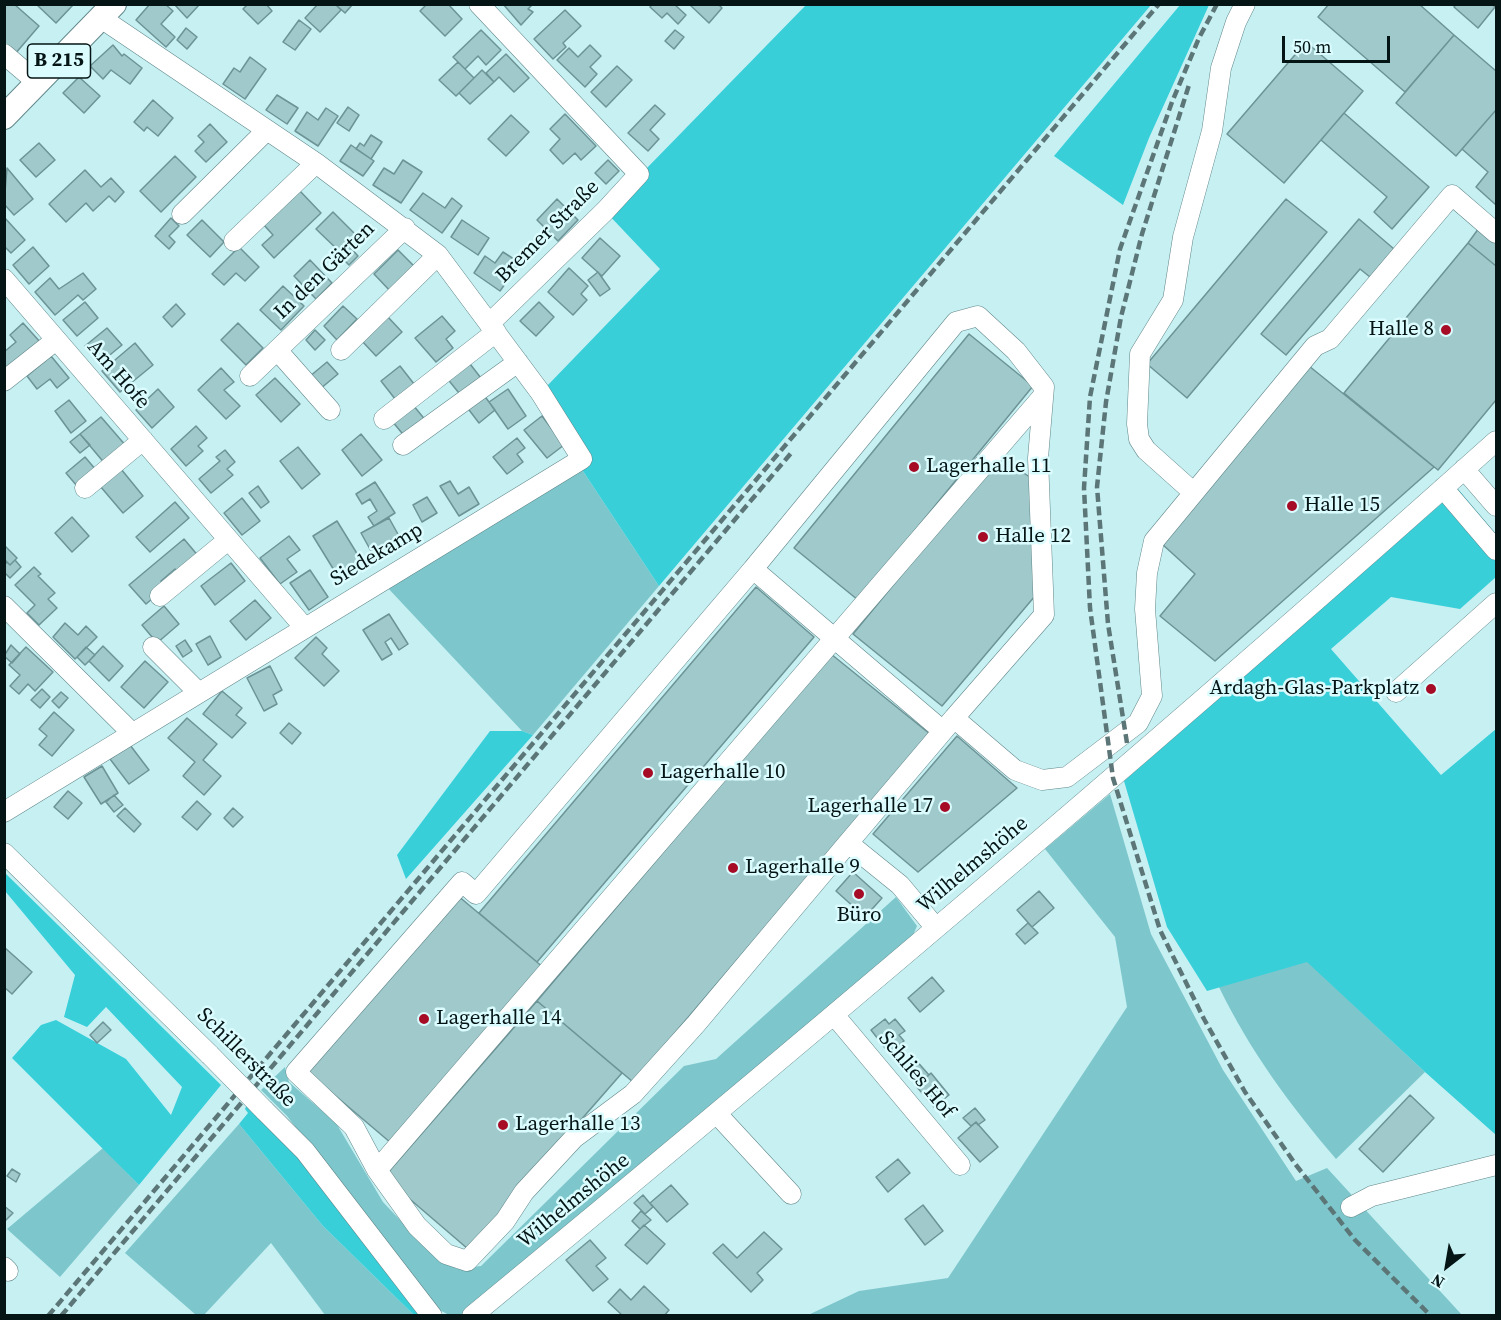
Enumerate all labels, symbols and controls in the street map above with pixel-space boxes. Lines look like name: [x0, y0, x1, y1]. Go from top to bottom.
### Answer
scale bar: [1285, 24, 1393, 62]
text: 50 m: [1293, 34, 1331, 59]
road number: B 215: [28, 44, 90, 78]
street label: Bremer Straße: [491, 175, 605, 289]
street label: In den Gärten: [269, 217, 381, 325]
place label: Halle 8: [1369, 317, 1434, 343]
marker: Halle 8: [1439, 323, 1453, 337]
street label: Am Hofe: [81, 335, 155, 415]
place label: Lagerhalle 11: [926, 454, 1051, 480]
marker: Lagerhalle 11: [907, 460, 921, 474]
place label: Halle 15: [1304, 493, 1380, 519]
marker: Halle 15: [1285, 499, 1299, 513]
street label: Siedekamp: [326, 518, 428, 592]
place label: Halle 12: [995, 524, 1071, 550]
marker: Halle 12: [976, 530, 990, 544]
place label: Ardagh-Glas-Parkplatz: [1209, 676, 1419, 702]
marker: Ardagh-Glas-Parkplatz: [1424, 682, 1438, 696]
place label: Lagerhalle 10: [660, 760, 785, 786]
marker: Lagerhalle 10: [641, 766, 655, 780]
place label: Lagerhalle 17: [808, 794, 933, 820]
marker: Lagerhalle 17: [938, 800, 952, 814]
street label: Wilhelmshöhe: [913, 811, 1033, 919]
place label: Lagerhalle 9: [745, 855, 860, 881]
marker: Lagerhalle 9: [726, 861, 740, 875]
marker: Büro: [852, 887, 866, 901]
place label: Büro: [836, 903, 882, 929]
street label: Schillerstraße: [191, 1003, 301, 1113]
place label: Lagerhalle 14: [436, 1006, 561, 1032]
marker: Lagerhalle 14: [417, 1012, 431, 1026]
street label: Schlies Hof: [872, 1026, 960, 1124]
place label: Lagerhalle 13: [515, 1112, 640, 1138]
marker: Lagerhalle 13: [496, 1118, 510, 1132]
street label: Wilhelmshöhe: [513, 1148, 635, 1254]
north arrow: [1417, 1236, 1477, 1296]
text: N: [1427, 1269, 1448, 1294]

